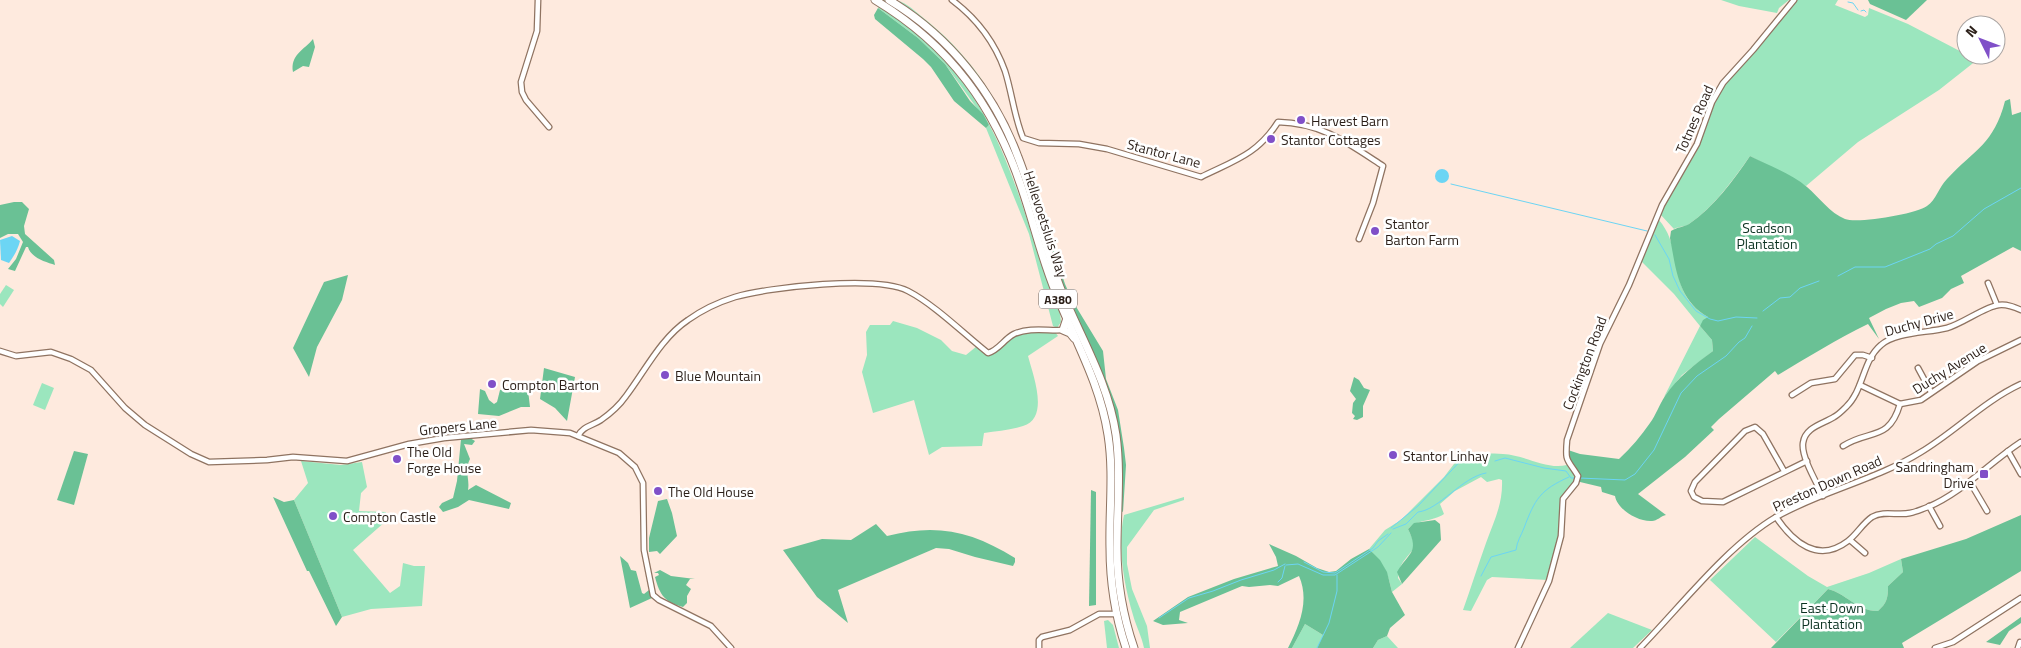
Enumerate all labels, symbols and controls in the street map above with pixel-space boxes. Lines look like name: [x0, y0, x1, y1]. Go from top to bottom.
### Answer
north arrow: [1956, 15, 2006, 65]
text: N: [1960, 20, 1982, 42]
street label: Totnes Road: [1670, 81, 1718, 157]
place label: Harvest Barn: [1311, 110, 1389, 131]
marker: Harvest Barn: [1295, 114, 1307, 126]
place label: Stantor Cottages: [1281, 129, 1381, 150]
street label: Stantor Lane: [1125, 133, 1203, 173]
marker: Stantor Cottages: [1265, 133, 1277, 145]
street label: Hellevoetsluis Way: [1019, 168, 1073, 281]
place label: Stantor Barton Farm: [1385, 213, 1459, 250]
park label: Scadson Plantation: [1737, 217, 1797, 254]
marker: Stantor Barton Farm: [1369, 225, 1381, 237]
road number: A380: [1039, 290, 1077, 308]
street label: Duchy Drive: [1882, 303, 1956, 341]
street label: Cockington Road: [1557, 313, 1611, 413]
street label: Duchy Avenue: [1908, 337, 1990, 399]
place label: Blue Mountain: [675, 365, 761, 386]
marker: Blue Mountain: [659, 369, 671, 381]
place label: Compton Barton: [502, 374, 599, 395]
marker: Compton Barton: [486, 378, 498, 390]
street label: Gropers Lane: [418, 411, 498, 441]
place label: The Old Forge House: [407, 441, 481, 478]
place label: Stantor Linhay: [1403, 445, 1489, 466]
marker: Stantor Linhay: [1387, 449, 1399, 461]
street label: Preston Down Road: [1769, 450, 1885, 516]
marker: The Old Forge House: [391, 453, 403, 465]
place label: Sandringham Drive: [1896, 456, 1974, 493]
marker: Sandringham Drive: [1978, 468, 1990, 480]
place label: The Old House: [668, 481, 754, 502]
marker: The Old House: [652, 485, 664, 497]
place label: Compton Castle: [343, 506, 436, 527]
marker: Compton Castle: [327, 510, 339, 522]
park label: East Down Plantation: [1800, 597, 1864, 634]

